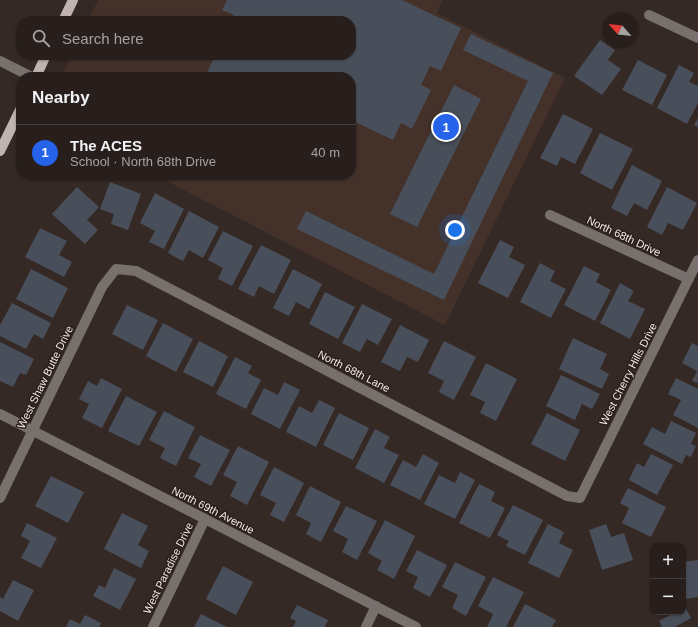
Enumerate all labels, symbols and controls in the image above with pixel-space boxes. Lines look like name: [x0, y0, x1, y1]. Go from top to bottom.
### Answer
north arrow: [602, 12, 638, 48]
search box: [16, 16, 356, 60]
icon: search: [30, 27, 52, 49]
text: Search here: [62, 30, 144, 47]
text: Nearby: [32, 88, 90, 107]
pin: 1: [433, 112, 459, 142]
text: The ACES: [70, 137, 142, 154]
text: 1: [41, 145, 49, 160]
text: 40 m: [311, 145, 340, 160]
text: School · North 68th Drive: [70, 154, 216, 169]
street label: North 68th Drive: [585, 214, 663, 258]
your location: [445, 220, 465, 240]
street label: West Cherry Hills Drive: [597, 321, 659, 427]
street label: West Shaw Butte Drive: [15, 324, 75, 430]
street label: North 68th Lane: [316, 348, 392, 394]
street label: North 69th Avenue: [170, 484, 256, 536]
street label: West Paradise Drive: [141, 520, 195, 616]
map controls: [650, 543, 686, 615]
button: +: [650, 543, 686, 579]
button: −: [650, 579, 686, 615]

